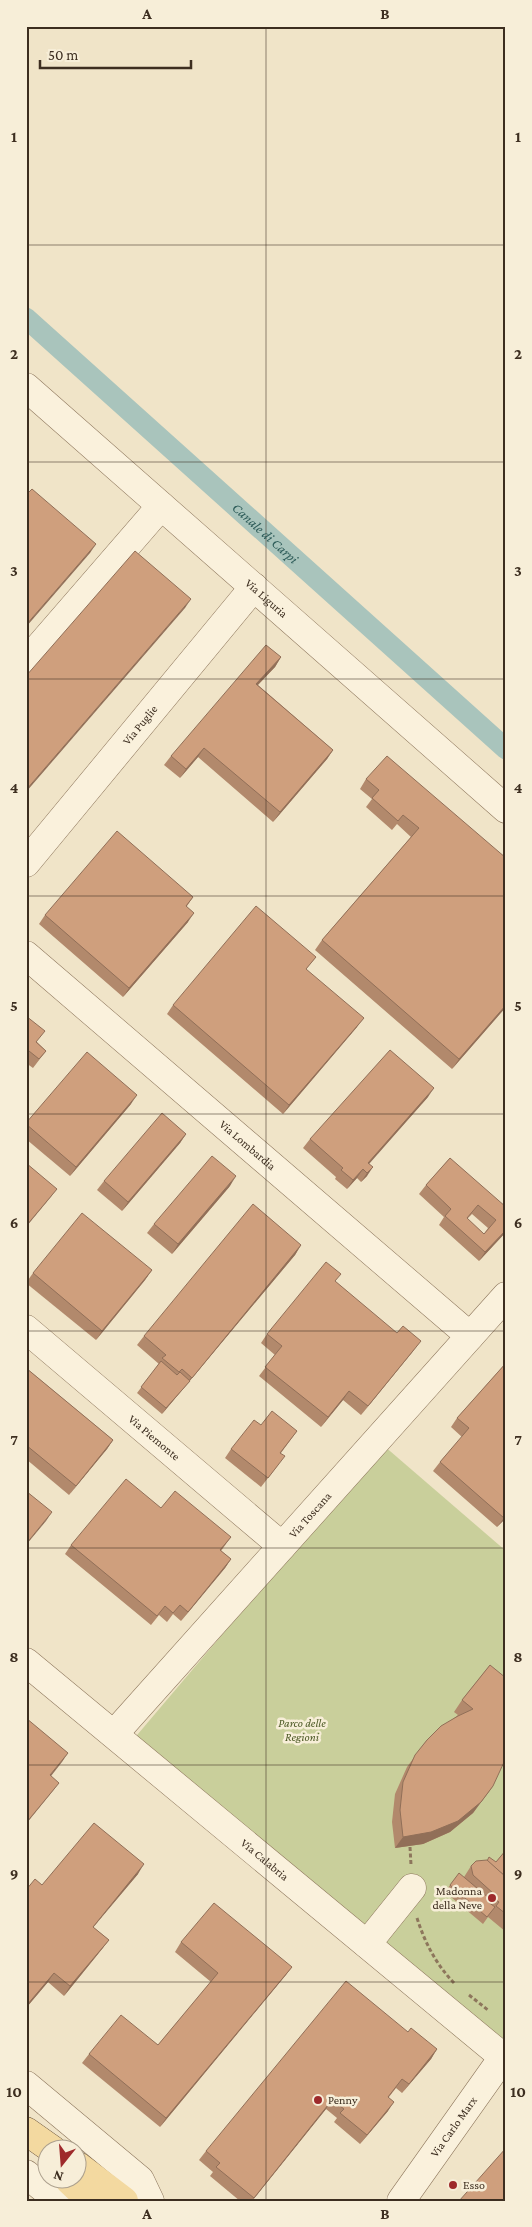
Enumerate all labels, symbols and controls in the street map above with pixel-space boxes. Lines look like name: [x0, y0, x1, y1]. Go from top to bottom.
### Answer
text: A: [141, 5, 152, 22]
text: B: [380, 5, 390, 22]
scale bar: [40, 38, 191, 70]
text: 50 m: [48, 47, 78, 63]
text: 1: [11, 128, 17, 145]
text: 1: [515, 128, 521, 145]
text: 2: [10, 345, 18, 362]
text: 2: [514, 345, 522, 362]
water label: Canale di Carpi: [229, 499, 302, 567]
text: 3: [10, 562, 18, 579]
text: 3: [514, 562, 522, 579]
street label: Via Liguria: [242, 576, 291, 621]
street label: Via Puglie: [120, 702, 160, 748]
text: 4: [10, 779, 19, 796]
text: 4: [514, 779, 523, 796]
text: 5: [10, 997, 18, 1014]
text: 5: [514, 997, 522, 1014]
street label: Via Lombardia: [216, 1117, 279, 1174]
text: 6: [10, 1214, 18, 1231]
text: 6: [514, 1214, 522, 1231]
street label: Via Piemonte: [125, 1412, 183, 1463]
text: 7: [10, 1431, 18, 1448]
text: 7: [514, 1431, 522, 1448]
street label: Via Toscana: [286, 1489, 335, 1541]
text: 8: [9, 1648, 19, 1665]
text: 8: [513, 1648, 523, 1665]
park label: Parco delle Regioni: [278, 1716, 326, 1744]
street label: Via Calabria: [238, 1836, 292, 1884]
text: 9: [10, 1865, 18, 1882]
text: 9: [514, 1865, 522, 1882]
place label: Madonna della Neve: [433, 1884, 482, 1912]
marker: Madonna della Neve: [486, 1892, 498, 1904]
text: 10: [6, 2083, 22, 2100]
text: 10: [510, 2083, 526, 2100]
place label: Penny: [328, 2093, 358, 2107]
street label: Via Carlo Marx: [427, 2093, 480, 2160]
marker: Penny: [312, 2094, 324, 2106]
north arrow: [38, 2140, 88, 2190]
text: N: [51, 2167, 65, 2185]
place label: Esso: [463, 2178, 485, 2192]
marker: Esso: [447, 2179, 459, 2191]
text: A: [141, 2205, 152, 2222]
text: B: [380, 2205, 390, 2222]

